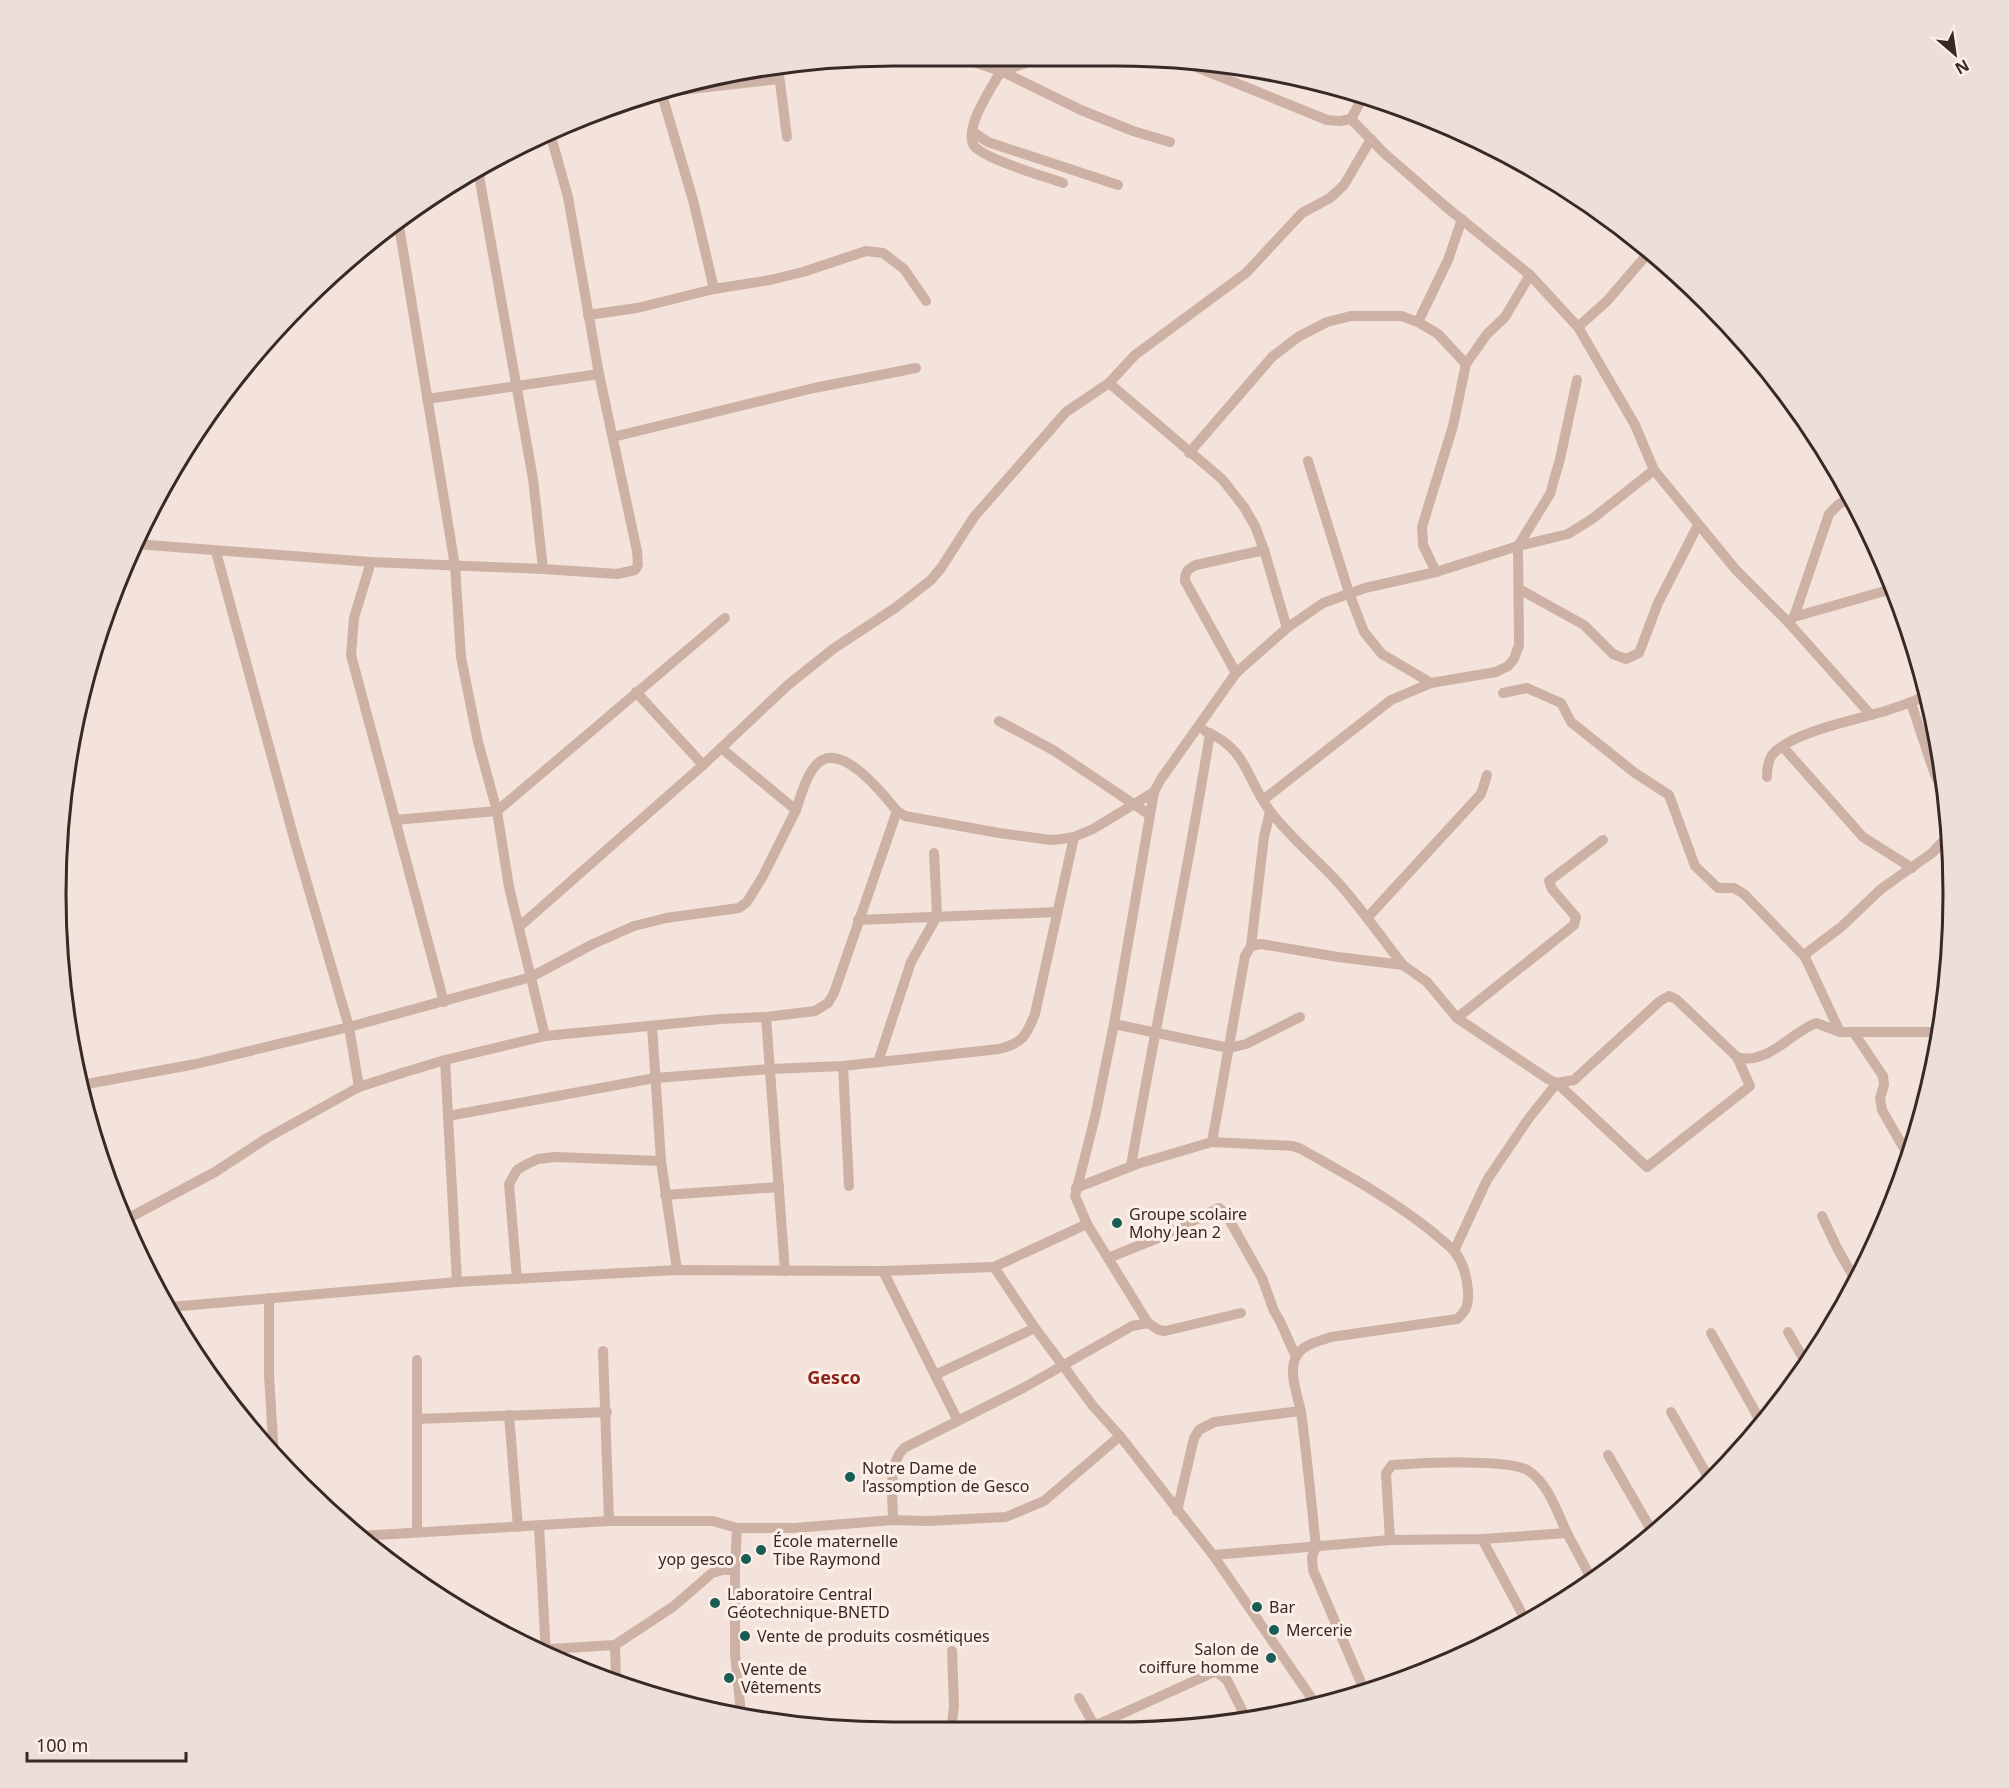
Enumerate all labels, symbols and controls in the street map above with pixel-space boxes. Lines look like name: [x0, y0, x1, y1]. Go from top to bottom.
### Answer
north arrow: [1925, 24, 1985, 84]
text: N: [1951, 54, 1973, 80]
place label: Groupe scolaire Mohy Jean 2: [1129, 1203, 1247, 1243]
marker: Groupe scolaire Mohy Jean 2: [1110, 1216, 1124, 1230]
district label: Gesco: [807, 1365, 861, 1389]
place label: Notre Dame de l’assomption de Gesco: [862, 1457, 1029, 1497]
marker: Notre Dame de l’assomption de Gesco: [843, 1470, 857, 1484]
place label: École maternelle Tibe Raymond: [773, 1530, 898, 1570]
marker: École maternelle Tibe Raymond: [754, 1543, 768, 1557]
place label: yop gesco: [658, 1548, 734, 1570]
marker: yop gesco: [739, 1552, 753, 1566]
place label: Laboratoire Central Géotechnique-BNETD: [727, 1583, 890, 1623]
marker: Laboratoire Central Géotechnique-BNETD: [708, 1596, 722, 1610]
place label: Bar: [1269, 1596, 1295, 1618]
marker: Bar: [1250, 1600, 1264, 1614]
place label: Mercerie: [1286, 1619, 1352, 1641]
marker: Mercerie: [1267, 1623, 1281, 1637]
place label: Vente de produits cosmétiques: [757, 1625, 990, 1647]
marker: Vente de produits cosmétiques: [738, 1629, 752, 1643]
place label: Salon de coiffure homme: [1139, 1638, 1259, 1678]
marker: Salon de coiffure homme: [1264, 1651, 1278, 1665]
place label: Vente de Vêtements: [741, 1658, 821, 1698]
marker: Vente de Vêtements: [722, 1671, 736, 1685]
scale bar: [27, 1725, 186, 1763]
text: 100 m: [36, 1733, 88, 1757]

